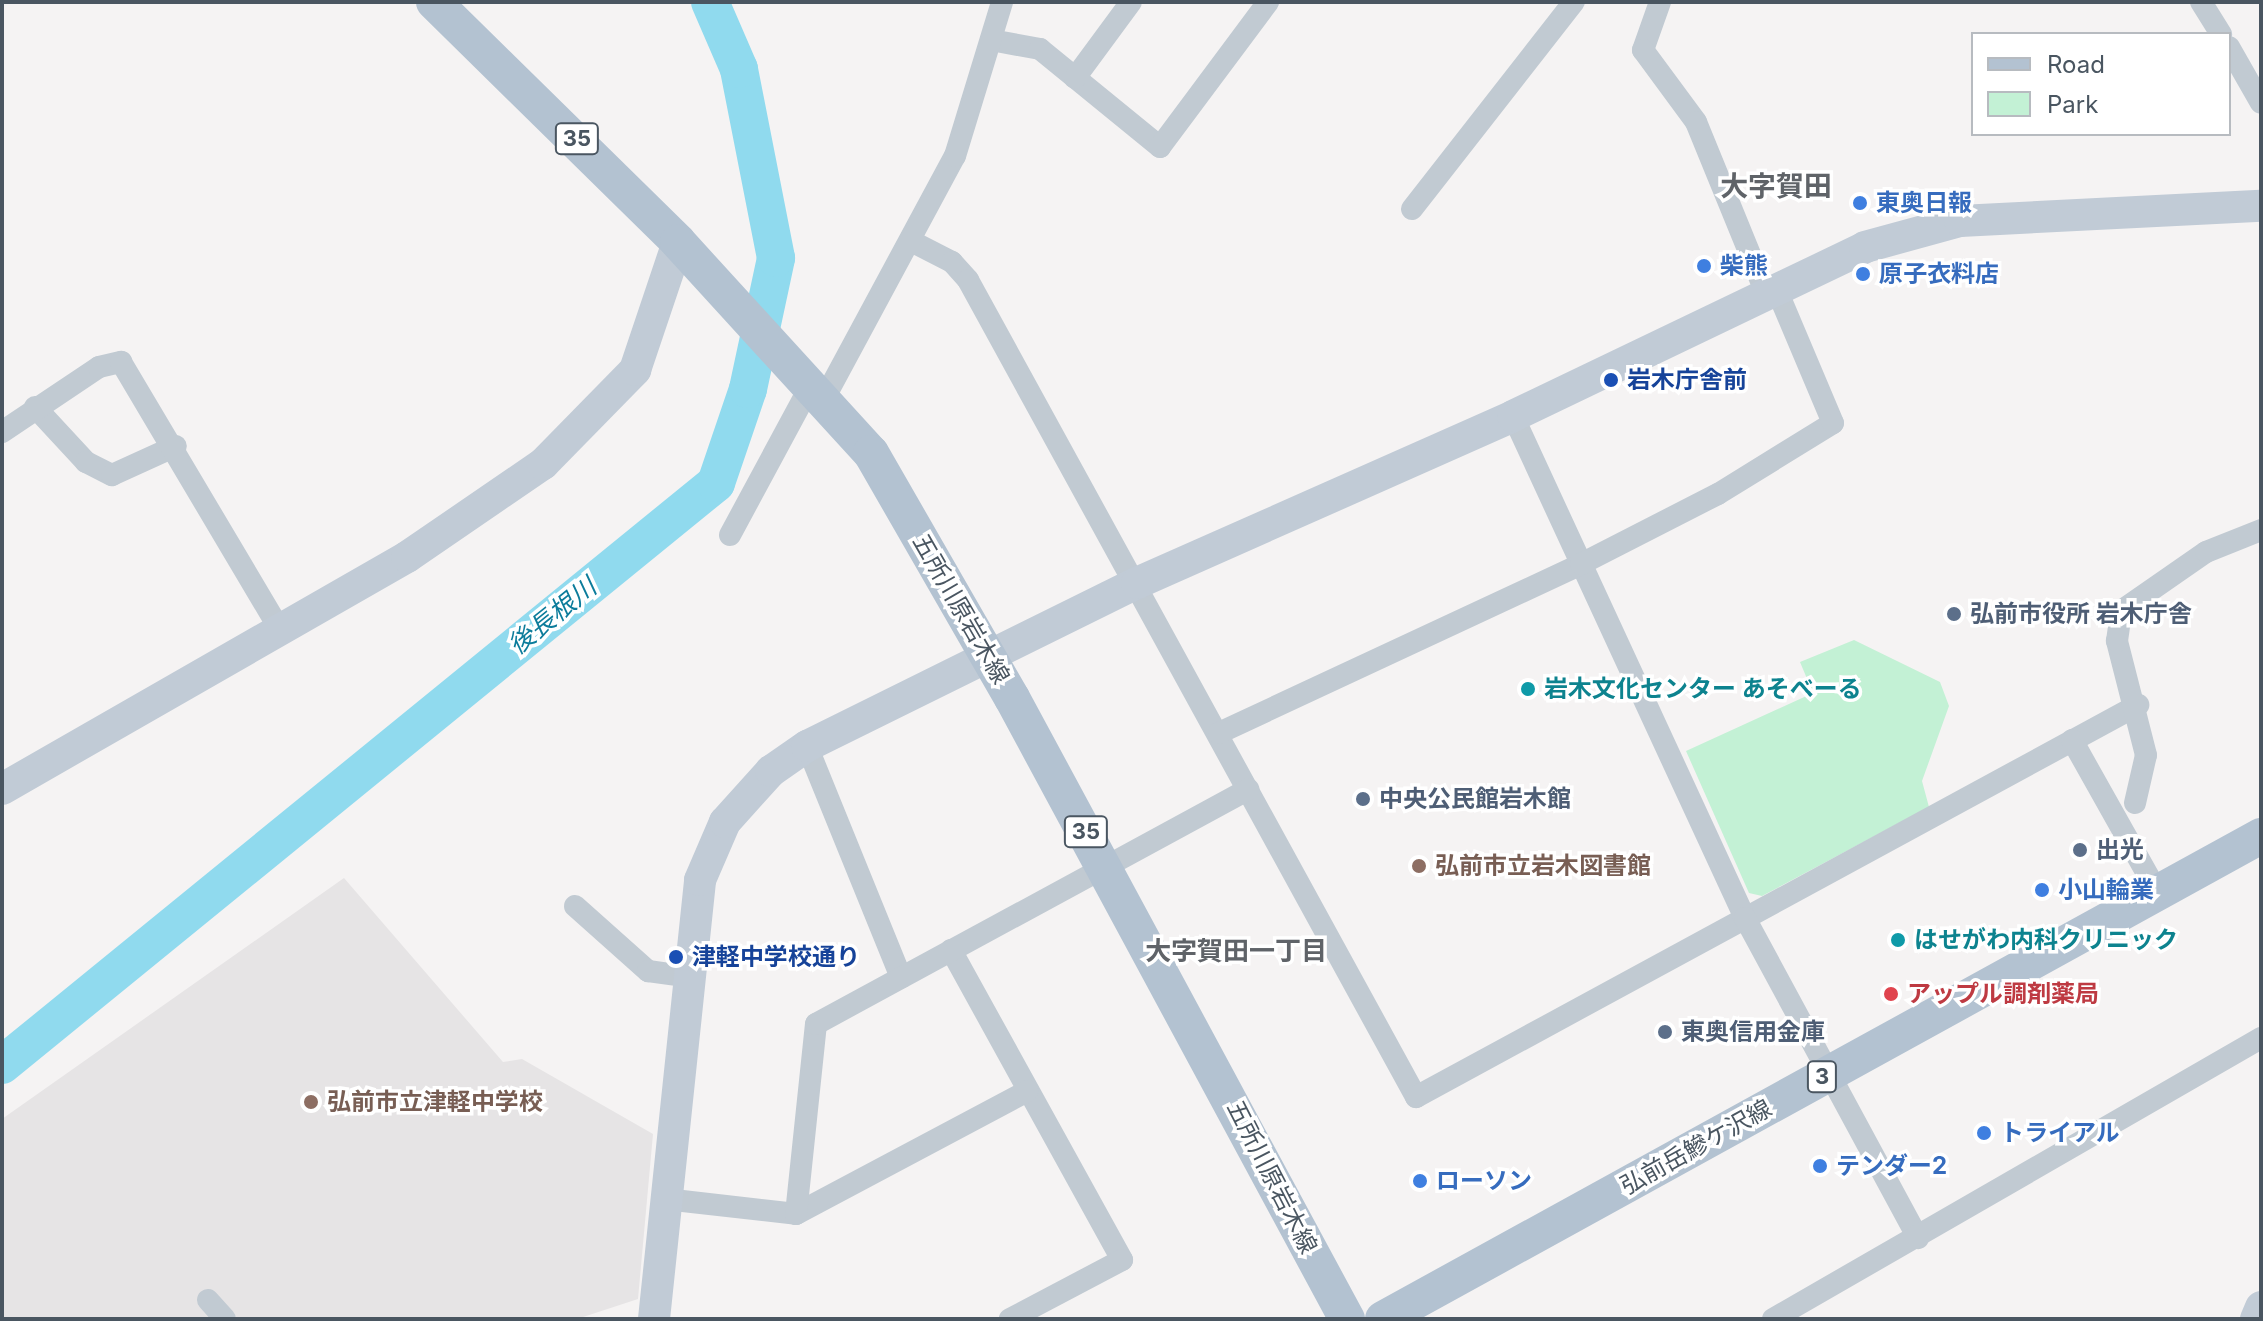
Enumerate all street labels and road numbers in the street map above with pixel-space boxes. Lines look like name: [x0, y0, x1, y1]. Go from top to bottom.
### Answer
road number: 35: [553, 121, 601, 157]
street label: 五所川原岩木線: [907, 529, 1015, 689]
road number: 35: [1062, 814, 1110, 850]
road number: 3: [1806, 1059, 1838, 1095]
street label: 弘前岳鰺ケ沢線: [1616, 1094, 1776, 1200]
street label: 五所川原岩木線: [1221, 1096, 1323, 1258]

